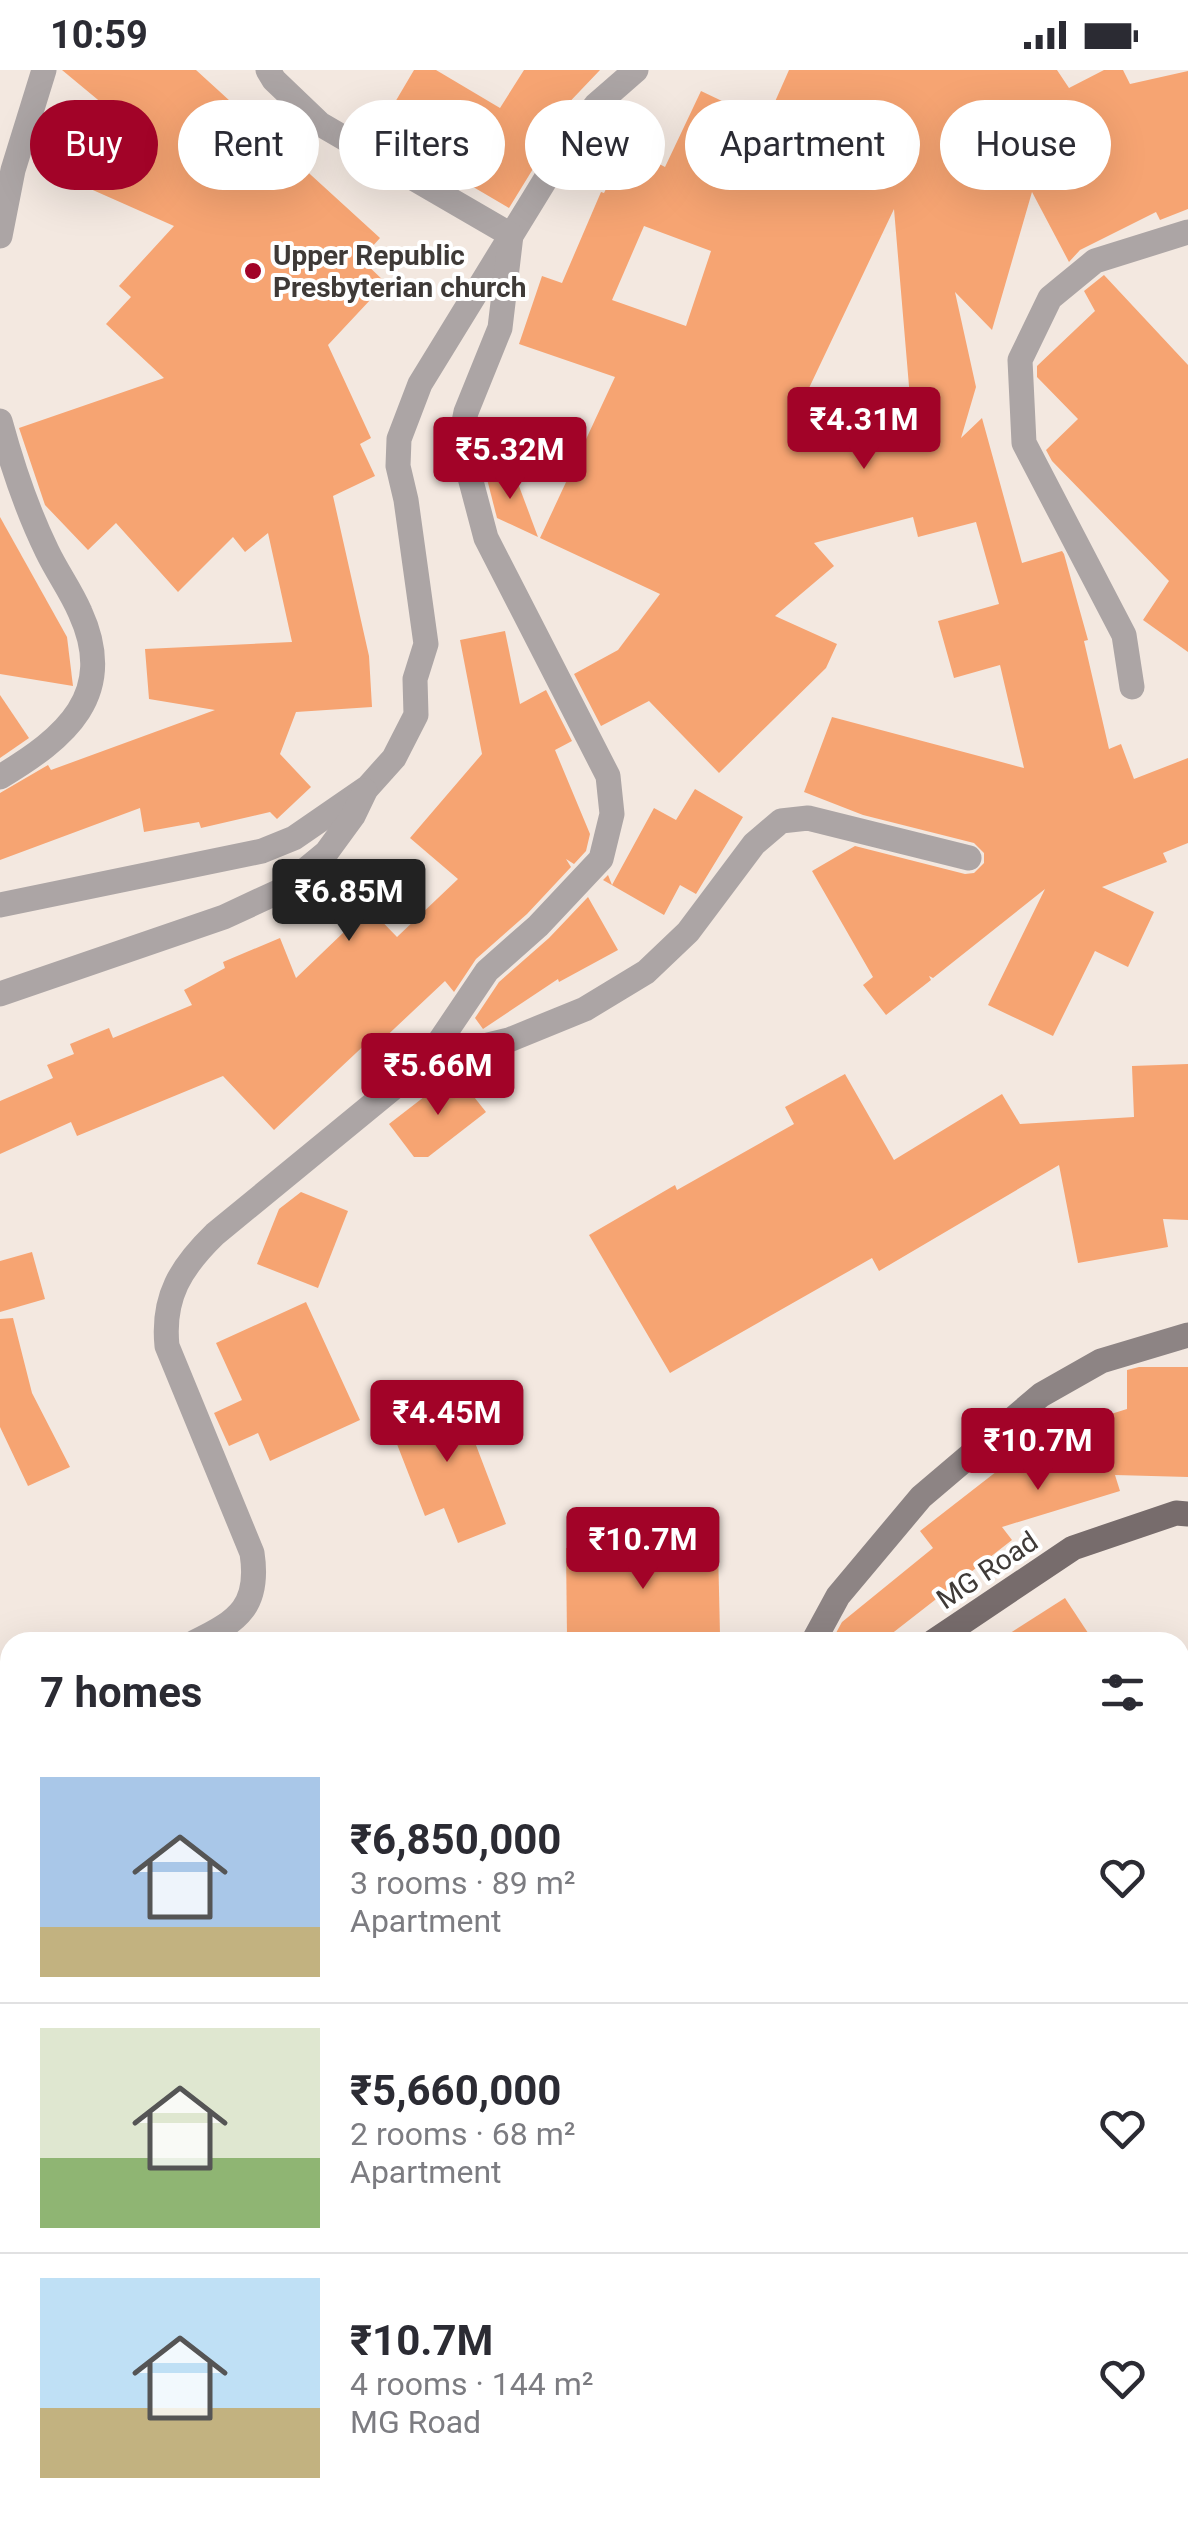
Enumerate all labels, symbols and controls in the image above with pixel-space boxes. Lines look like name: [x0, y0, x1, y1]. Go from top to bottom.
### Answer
text: 10:59: [50, 13, 148, 57]
chip: Buy: [30, 100, 158, 190]
chip: Rent: [178, 100, 319, 190]
chip: Filters: [339, 100, 505, 190]
chip: New: [525, 100, 665, 190]
chip: Apartment: [685, 100, 920, 190]
chip: House: [940, 100, 1111, 190]
place label: Upper Republic Presbyterian church: [273, 239, 526, 304]
marker: Upper Republic Presbyterian church: [242, 260, 264, 282]
pin: ₹4.31M: [783, 387, 945, 472]
text: ₹4.31M: [809, 400, 919, 438]
pin: ₹5.32M: [429, 417, 591, 502]
text: ₹5.32M: [455, 430, 565, 468]
pin: ₹6.85M: [268, 859, 430, 944]
text: ₹6.85M: [294, 872, 404, 910]
pin: ₹5.66M: [357, 1033, 519, 1118]
text: ₹5.66M: [383, 1046, 493, 1084]
pin: ₹4.45M: [366, 1380, 528, 1465]
text: ₹4.45M: [392, 1393, 502, 1431]
pin: ₹10.7M: [957, 1408, 1119, 1493]
text: ₹10.7M: [983, 1421, 1093, 1459]
pin: ₹10.7M: [562, 1507, 724, 1592]
text: ₹10.7M: [588, 1520, 698, 1558]
street label: MG Road: [930, 1525, 1044, 1616]
icon: filters: [1095, 1665, 1150, 1720]
text: 7 homes: [40, 1668, 202, 1717]
text: ₹6,850,000: [350, 1815, 561, 1864]
icon: home: [120, 1817, 240, 1937]
icon: heart: [1095, 1850, 1150, 1905]
text: 3 rooms · 89 m²: [350, 1864, 575, 1902]
text: Apartment: [350, 1902, 502, 1940]
text: ₹5,660,000: [350, 2066, 561, 2115]
icon: home: [120, 2068, 240, 2188]
icon: heart: [1095, 2101, 1150, 2156]
text: 2 rooms · 68 m²: [350, 2115, 575, 2153]
text: Apartment: [350, 2153, 502, 2191]
text: ₹10.7M: [350, 2316, 493, 2365]
icon: home: [120, 2318, 240, 2438]
icon: heart: [1095, 2351, 1150, 2406]
text: 4 rooms · 144 m²: [350, 2365, 593, 2403]
text: MG Road: [350, 2403, 481, 2441]

